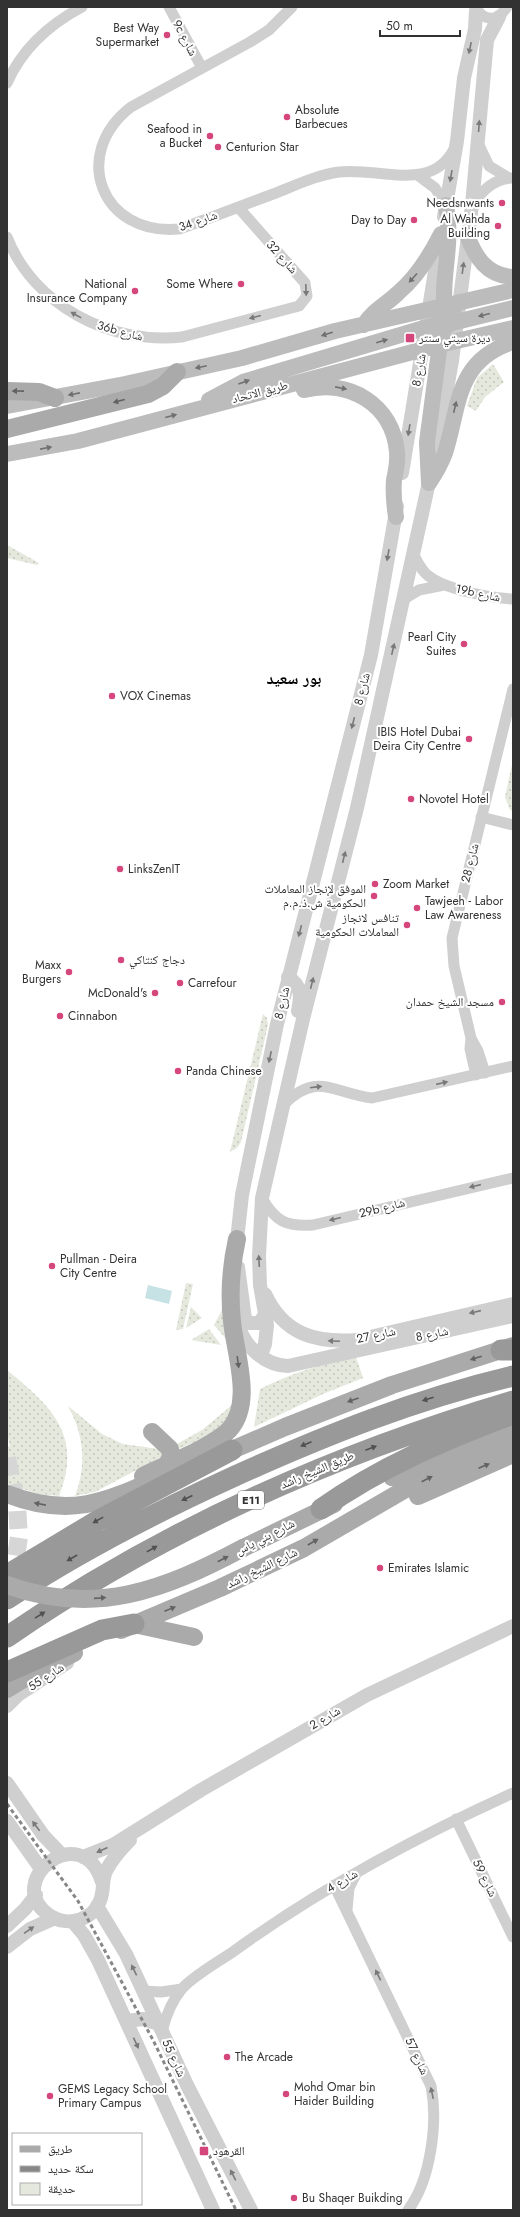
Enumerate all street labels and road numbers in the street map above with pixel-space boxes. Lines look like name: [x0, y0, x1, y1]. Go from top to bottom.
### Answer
street label: 9c شارع: [168, 17, 202, 59]
street label: شارع 34: [176, 206, 220, 236]
street label: شارع 32: [262, 236, 302, 278]
street label: 36b شارع: [95, 316, 145, 346]
street label: شارع 8: [407, 352, 431, 388]
street label: طريق الاتحاد: [230, 376, 290, 408]
street label: 19b شارع: [454, 579, 502, 607]
street label: شارع 8: [349, 671, 375, 707]
street label: شارع 28: [456, 841, 484, 884]
street label: شارع 8: [270, 985, 295, 1021]
street label: 29b شارع: [357, 1194, 407, 1222]
street label: شارع 27: [355, 1322, 397, 1348]
street label: شارع 8: [414, 1322, 450, 1346]
street label: طريق الشيخ راشد: [277, 1446, 357, 1494]
road number: E11: [238, 1491, 264, 1509]
street label: شارع بني ياس: [232, 1514, 298, 1561]
street label: شارع الشيخ راشد: [224, 1543, 301, 1593]
street label: شارع 55: [24, 1659, 68, 1695]
street label: شارع 2: [306, 1702, 344, 1734]
street label: شارع 59: [468, 1856, 502, 1900]
street label: شارع 4: [323, 1865, 361, 1897]
street label: شارع 57: [400, 2034, 434, 2078]
street label: شارع 55: [157, 2036, 191, 2080]

